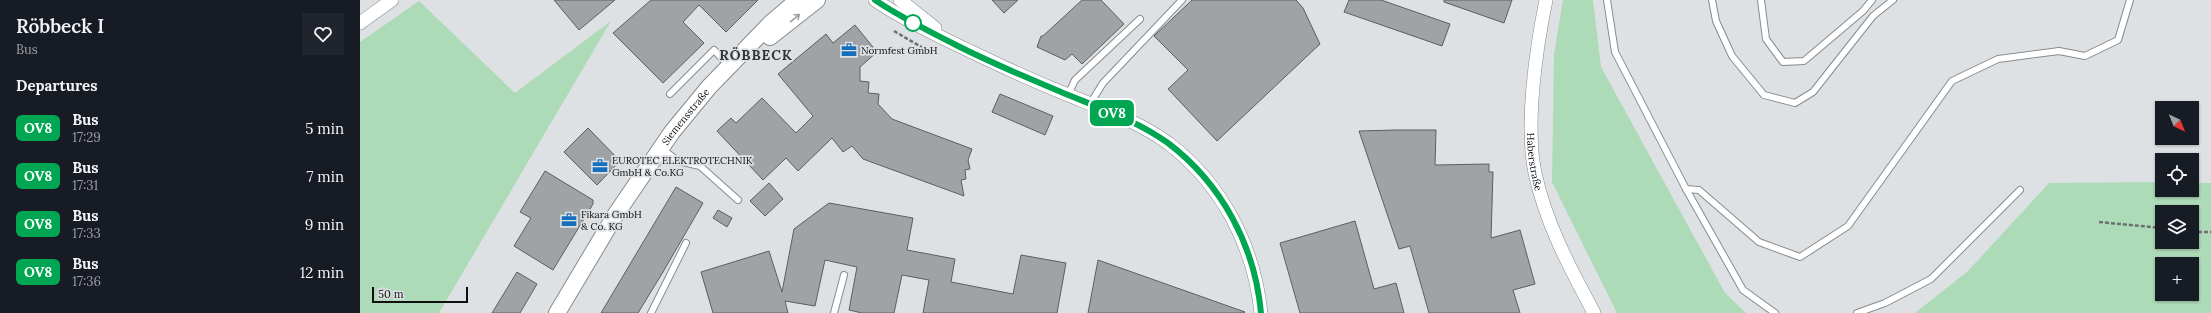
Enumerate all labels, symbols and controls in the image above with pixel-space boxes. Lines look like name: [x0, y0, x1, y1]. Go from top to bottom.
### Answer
button: heart: [302, 13, 344, 55]
one-way arrow: [789, 13, 800, 22]
text: Röbbeck I: [16, 14, 104, 38]
unlabelled marker: [904, 14, 922, 32]
text: Bus: [16, 41, 38, 58]
office icon: Normfest GmbH: [840, 41, 858, 59]
place label: Normfest GmbH: [861, 44, 938, 57]
district label: RÖBBECK: [719, 46, 793, 64]
text: Departures: [16, 76, 97, 95]
street label: Siemensstraße: [659, 85, 712, 147]
line badge: OV8: [1089, 100, 1135, 126]
north arrow: [2155, 101, 2199, 145]
map controls: [2155, 101, 2199, 301]
text: OV8: [1098, 104, 1126, 122]
text: Bus: [72, 110, 99, 129]
text: OV8: [24, 119, 52, 137]
text: 5 min: [305, 119, 344, 138]
text: 17:29: [72, 129, 101, 146]
street label: Haberstraße: [1525, 133, 1546, 193]
button: locate: [2155, 153, 2199, 197]
place label: EUROTEC ELEKTROTECHNIK GmbH & Co.KG: [612, 154, 753, 179]
office icon: EUROTEC ELEKTROTECHNIK GmbH & Co.KG: [591, 157, 609, 175]
text: Bus: [72, 158, 99, 177]
text: OV8: [24, 167, 52, 185]
text: 7 min: [306, 167, 344, 186]
text: 17:31: [72, 177, 98, 194]
button: layers: [2155, 205, 2199, 249]
text: Bus: [72, 206, 99, 225]
place label: Fikara GmbH & Co. KG: [581, 208, 642, 233]
office icon: Fikara GmbH & Co. KG: [560, 211, 578, 229]
text: OV8: [24, 215, 52, 233]
text: 9 min: [305, 215, 344, 234]
text: 17:33: [72, 225, 101, 242]
text: Bus: [72, 254, 99, 273]
button: +: [2155, 257, 2199, 301]
text: OV8: [24, 263, 52, 281]
text: 12 min: [300, 263, 344, 282]
text: 17:36: [72, 273, 101, 290]
scale bar: [372, 285, 468, 304]
text: 50 m: [378, 287, 404, 301]

